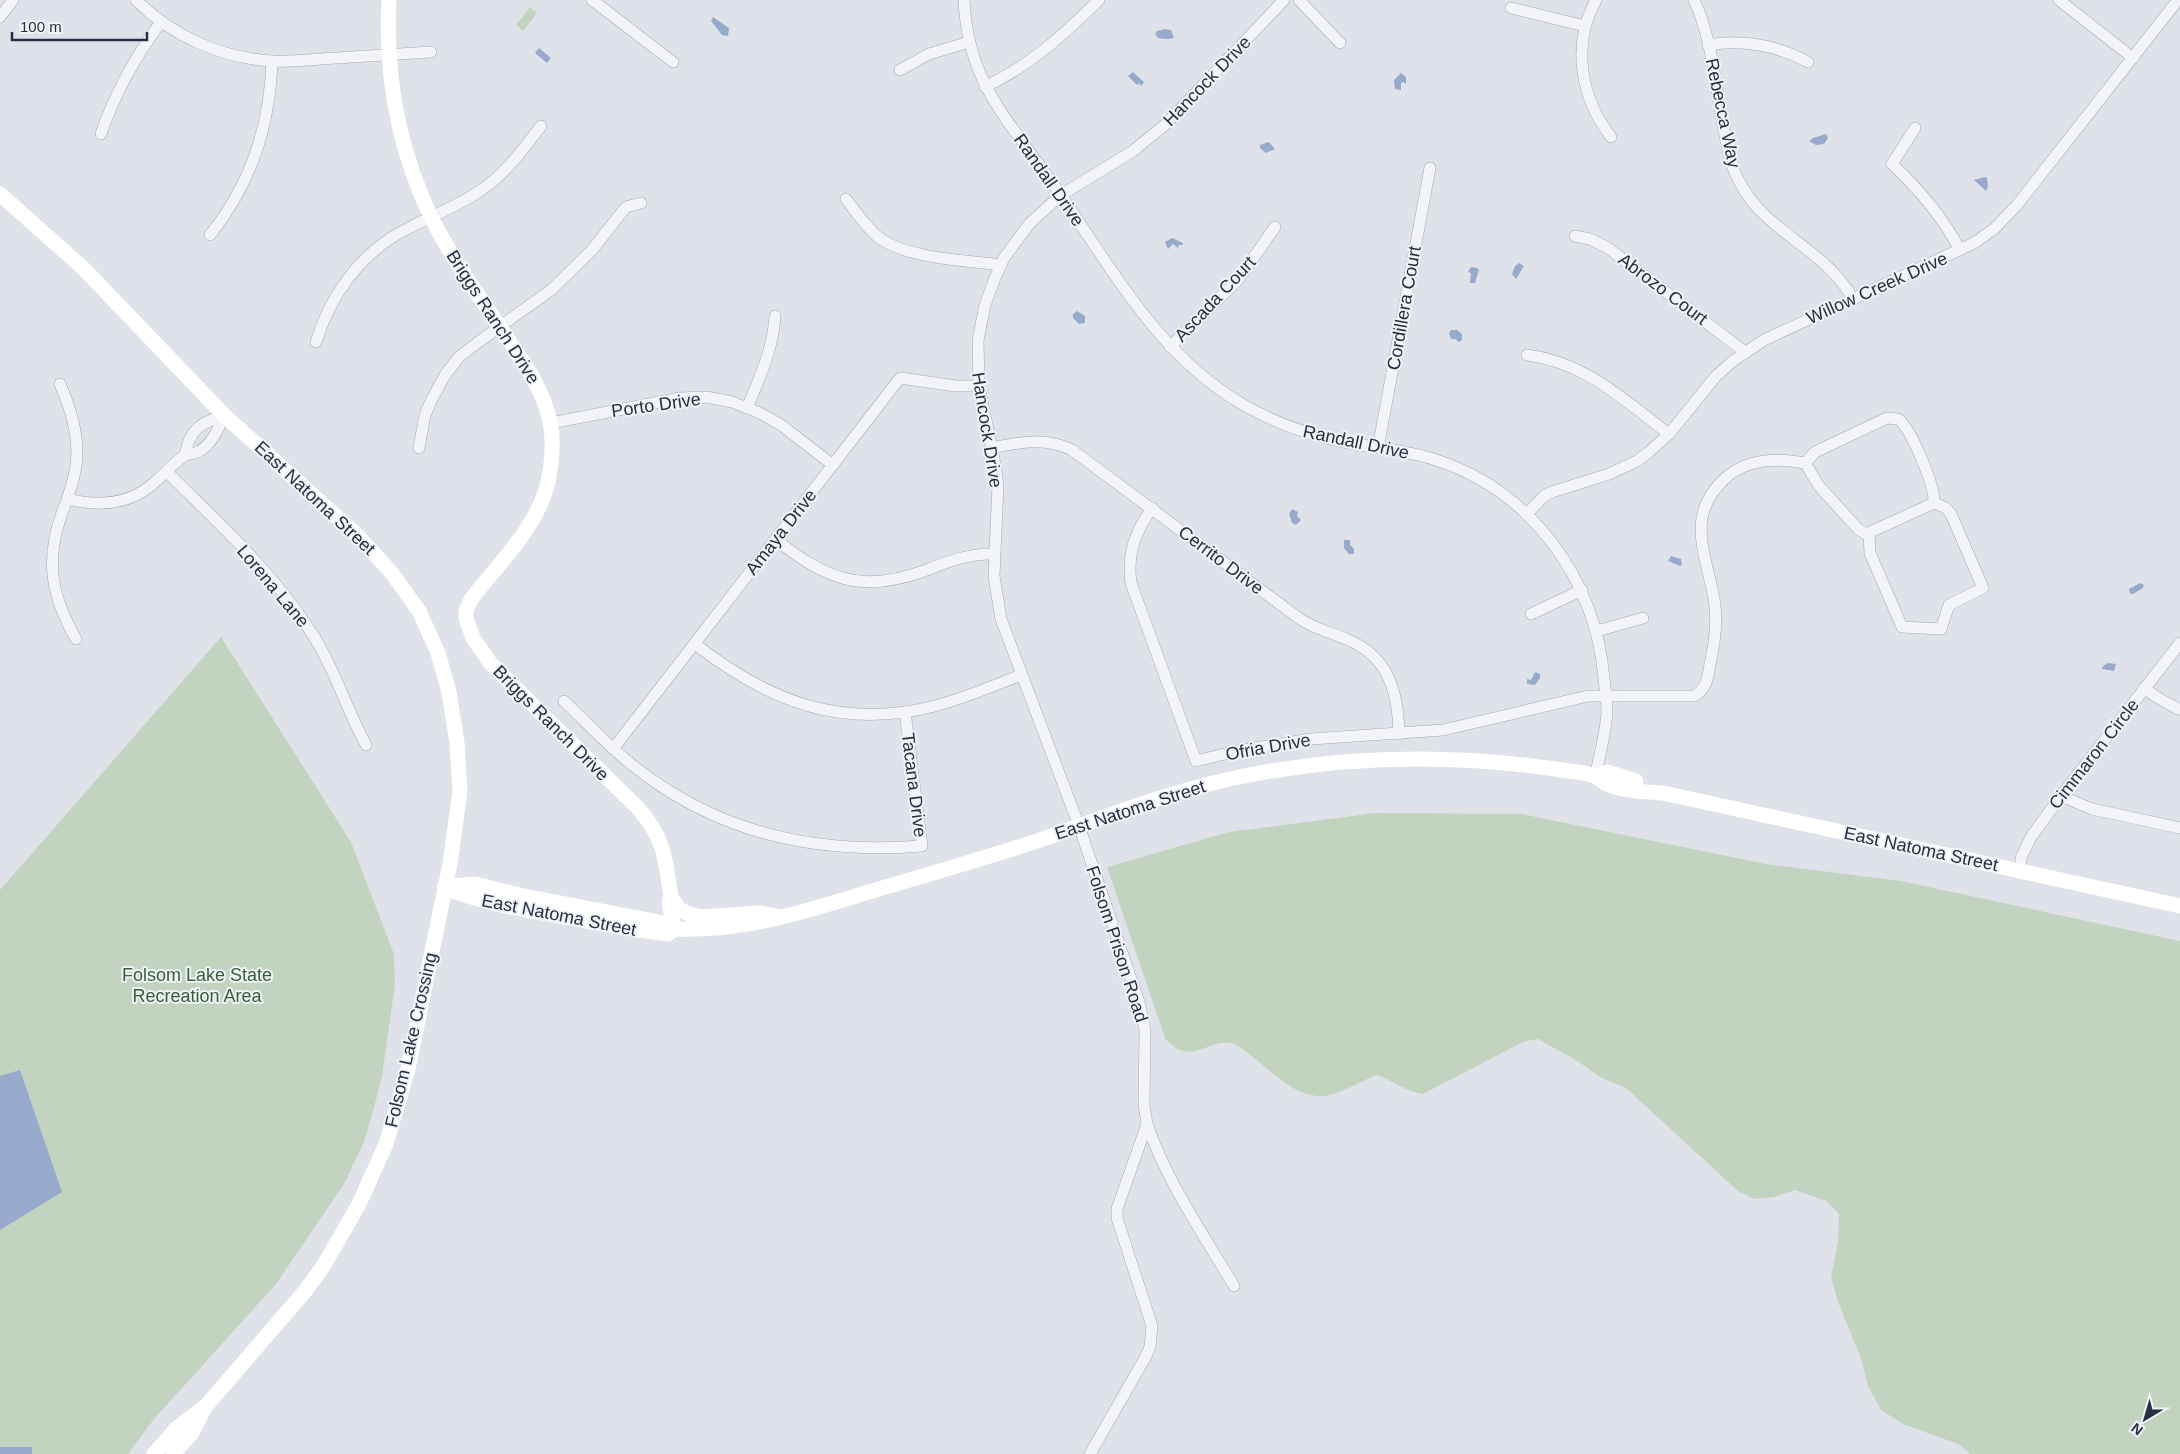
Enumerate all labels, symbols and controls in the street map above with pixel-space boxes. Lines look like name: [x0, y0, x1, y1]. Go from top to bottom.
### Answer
scale bar: [12, 10, 148, 42]
text: 100 m: [20, 18, 62, 35]
street label: Hancock Drive: [1159, 32, 1255, 130]
street label: Rebecca Way: [1702, 56, 1744, 170]
street label: Randall Drive: [1010, 130, 1088, 230]
street label: Cordillera Court: [1383, 244, 1425, 372]
street label: Briggs Ranch Drive: [442, 247, 544, 387]
street label: Willow Creek Drive: [1803, 248, 1951, 328]
street label: Abrozo Court: [1615, 249, 1711, 329]
street label: Ascada Court: [1170, 252, 1260, 346]
street label: Hancock Drive: [968, 371, 1006, 489]
street label: Porto Drive: [610, 389, 702, 421]
street label: Randall Drive: [1301, 421, 1411, 463]
street label: East Natoma Street: [251, 437, 379, 559]
street label: Amaya Drive: [741, 485, 821, 579]
street label: Cerrito Drive: [1175, 522, 1267, 598]
street label: Lorena Lane: [233, 541, 313, 631]
street label: Briggs Ranch Drive: [489, 661, 613, 785]
street label: Cimmaron Circle: [2045, 695, 2143, 813]
street label: Ofria Drive: [1224, 730, 1312, 764]
street label: Tacana Drive: [898, 732, 930, 838]
street label: East Natoma Street: [1052, 776, 1208, 844]
street label: East Natoma Street: [1842, 823, 2000, 875]
street label: Folsom Prison Road: [1082, 863, 1152, 1025]
street label: East Natoma Street: [480, 890, 638, 940]
street label: Folsom Lake Crossing: [381, 951, 441, 1129]
park label: Folsom Lake State Recreation Area: [122, 965, 272, 1006]
north arrow: [2120, 1394, 2170, 1444]
text: N: [2128, 1420, 2146, 1439]

